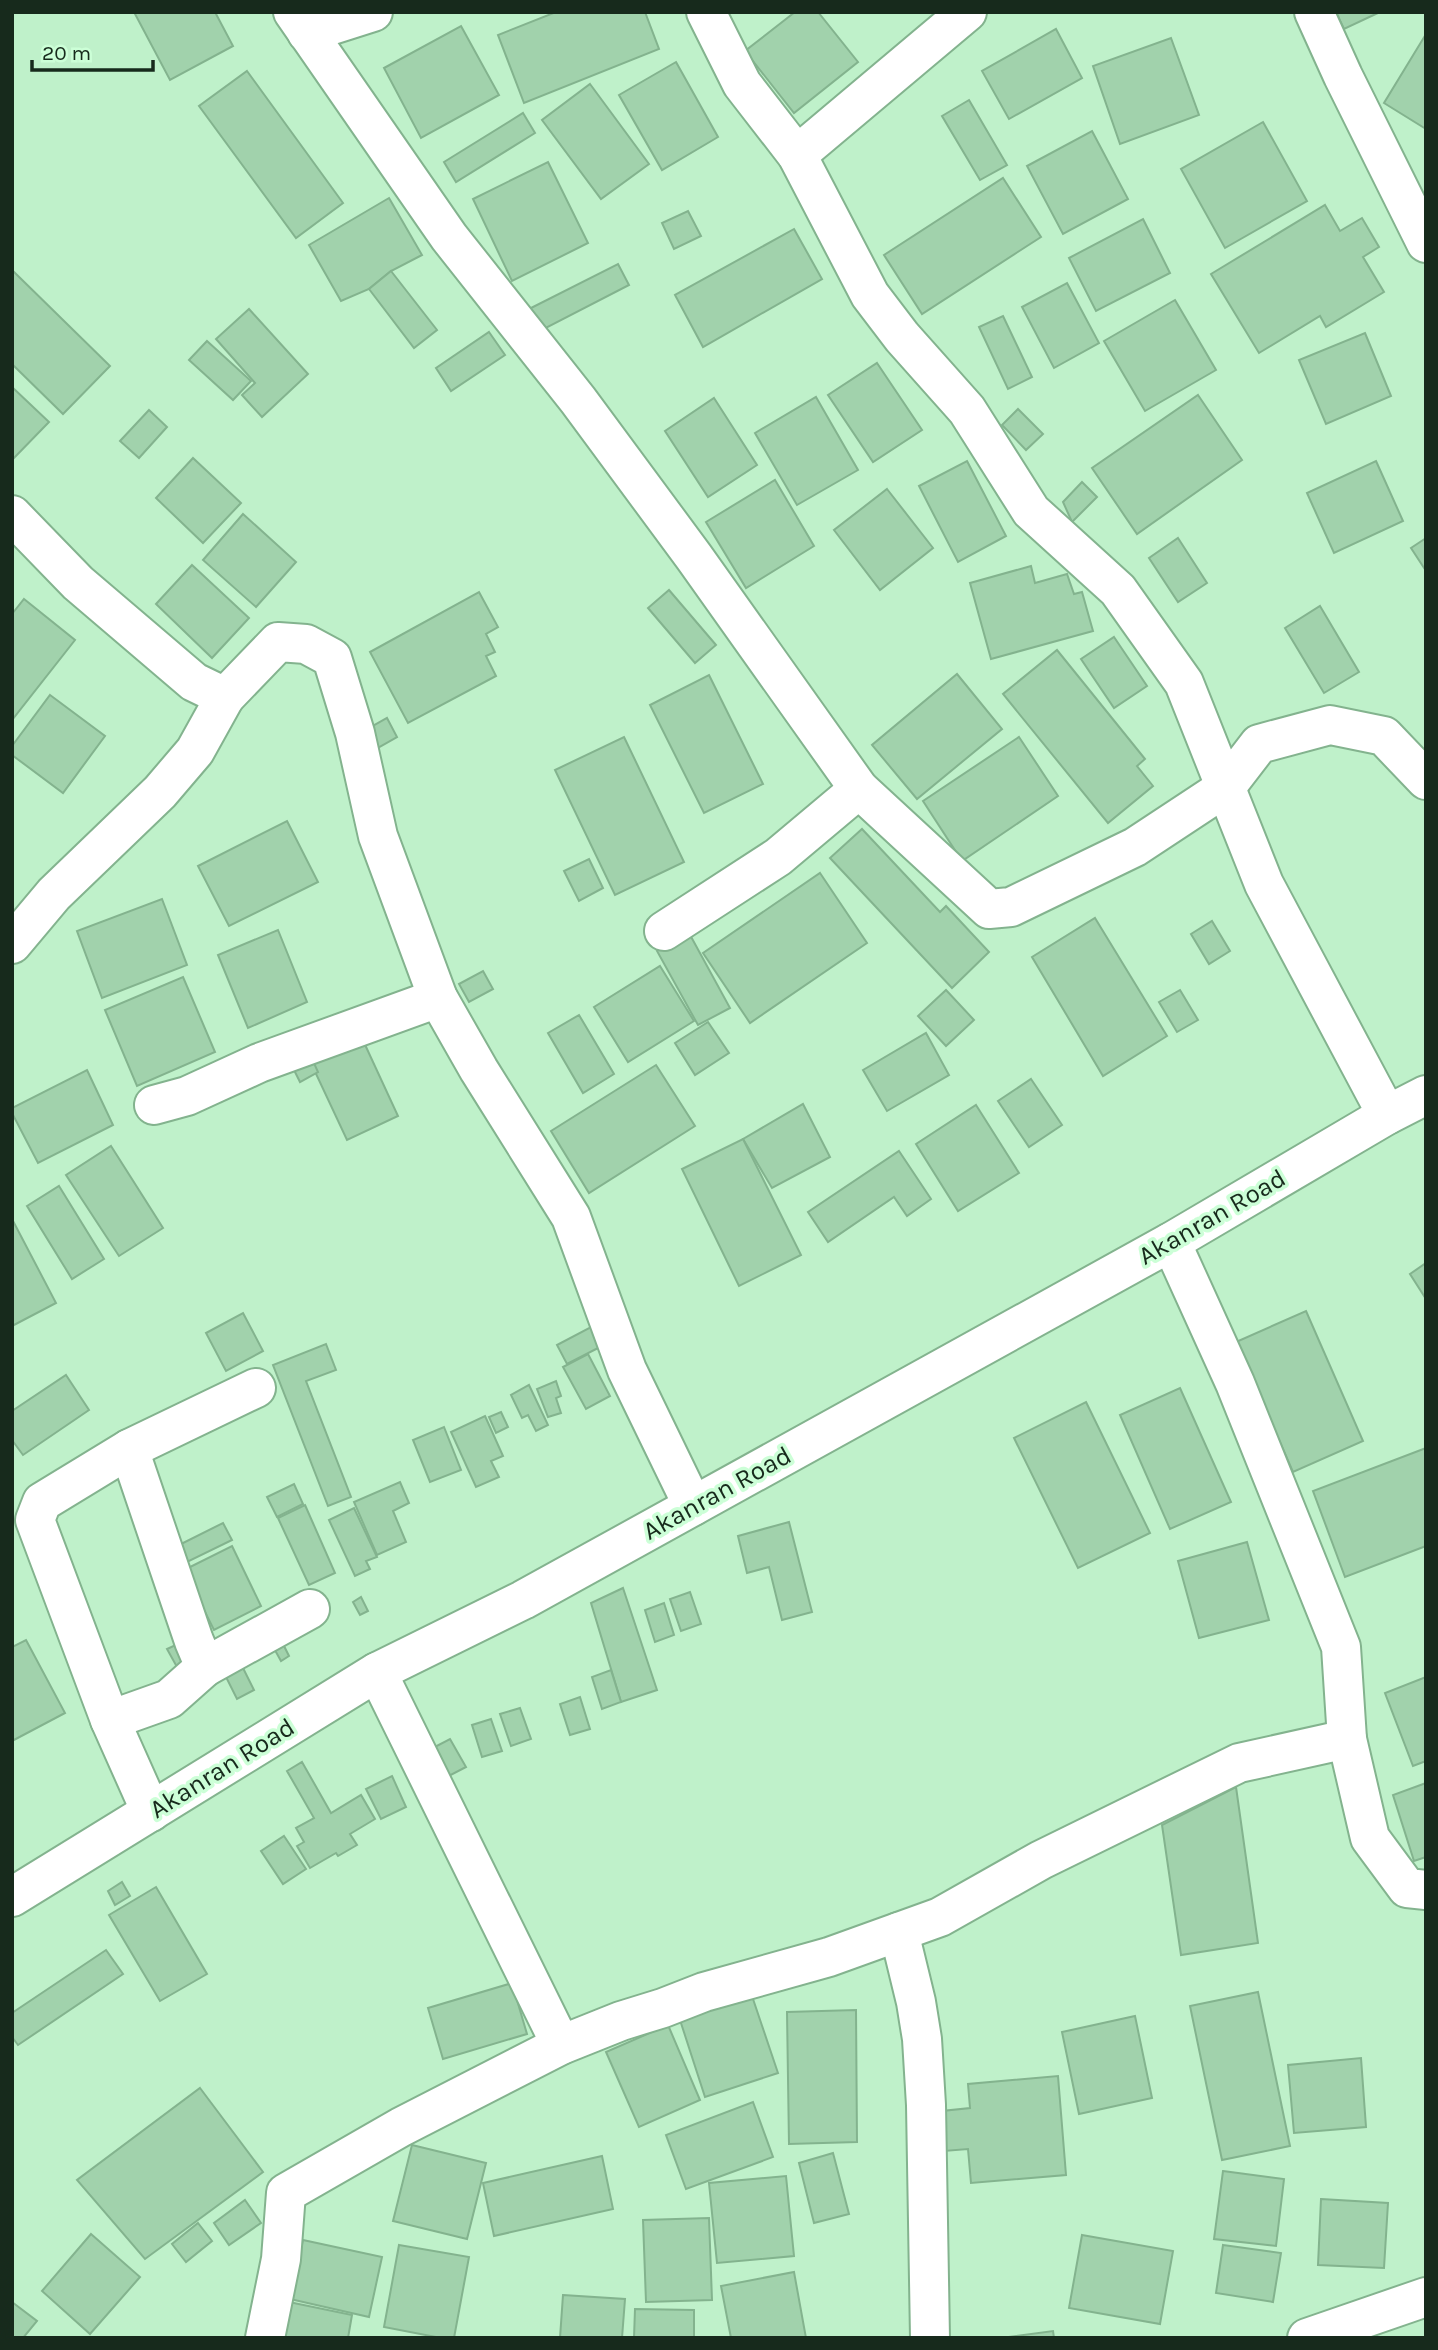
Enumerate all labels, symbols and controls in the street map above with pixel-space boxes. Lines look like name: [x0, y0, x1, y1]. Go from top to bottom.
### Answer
scale bar: [32, 28, 152, 72]
text: 20 m: [42, 41, 91, 65]
street label: Akanran Road: [1133, 1162, 1291, 1272]
street label: Akanran Road: [637, 1439, 797, 1547]
street label: Akanran Road: [144, 1711, 300, 1825]

